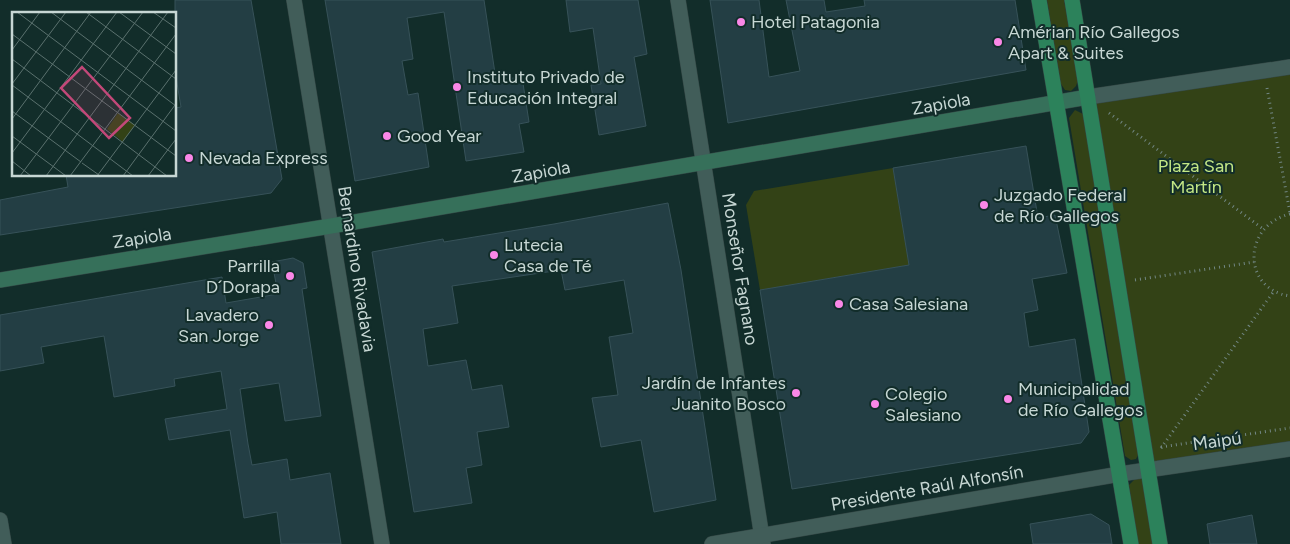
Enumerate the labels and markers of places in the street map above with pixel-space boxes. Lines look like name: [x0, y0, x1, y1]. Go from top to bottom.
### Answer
place label: Hotel Patagonia: [751, 11, 880, 33]
marker: Hotel Patagonia: [735, 16, 747, 28]
place label: Amérian Río Gallegos Apart & Suites: [1008, 21, 1180, 64]
marker: Amérian Río Gallegos Apart & Suites: [992, 36, 1004, 48]
place label: Instituto Privado de Educación Integral: [467, 66, 625, 109]
marker: Instituto Privado de Educación Integral: [451, 81, 463, 93]
place label: Good Year: [397, 125, 481, 147]
marker: Good Year: [381, 130, 393, 142]
place label: Nevada Express: [199, 147, 328, 169]
marker: Nevada Express: [183, 152, 195, 164]
place label: Juzgado Federal de Río Gallegos: [994, 184, 1126, 227]
marker: Juzgado Federal de Río Gallegos: [978, 199, 990, 211]
place label: Lutecia Casa de Té: [504, 234, 592, 277]
marker: Lutecia Casa de Té: [488, 249, 500, 261]
place label: Parrilla D´Dorapa: [206, 255, 280, 298]
marker: Parrilla D´Dorapa: [284, 270, 296, 282]
place label: Casa Salesiana: [849, 293, 968, 315]
marker: Casa Salesiana: [833, 298, 845, 310]
place label: Lavadero San Jorge: [178, 304, 259, 347]
marker: Lavadero San Jorge: [263, 319, 275, 331]
place label: Jardín de Infantes Juanito Bosco: [642, 372, 786, 415]
place label: Municipalidad de Río Gallegos: [1018, 378, 1143, 421]
place label: Colegio Salesiano: [885, 383, 961, 426]
marker: Jardín de Infantes Juanito Bosco: [790, 387, 802, 399]
marker: Municipalidad de Río Gallegos: [1002, 393, 1014, 405]
marker: Colegio Salesiano: [869, 398, 881, 410]

